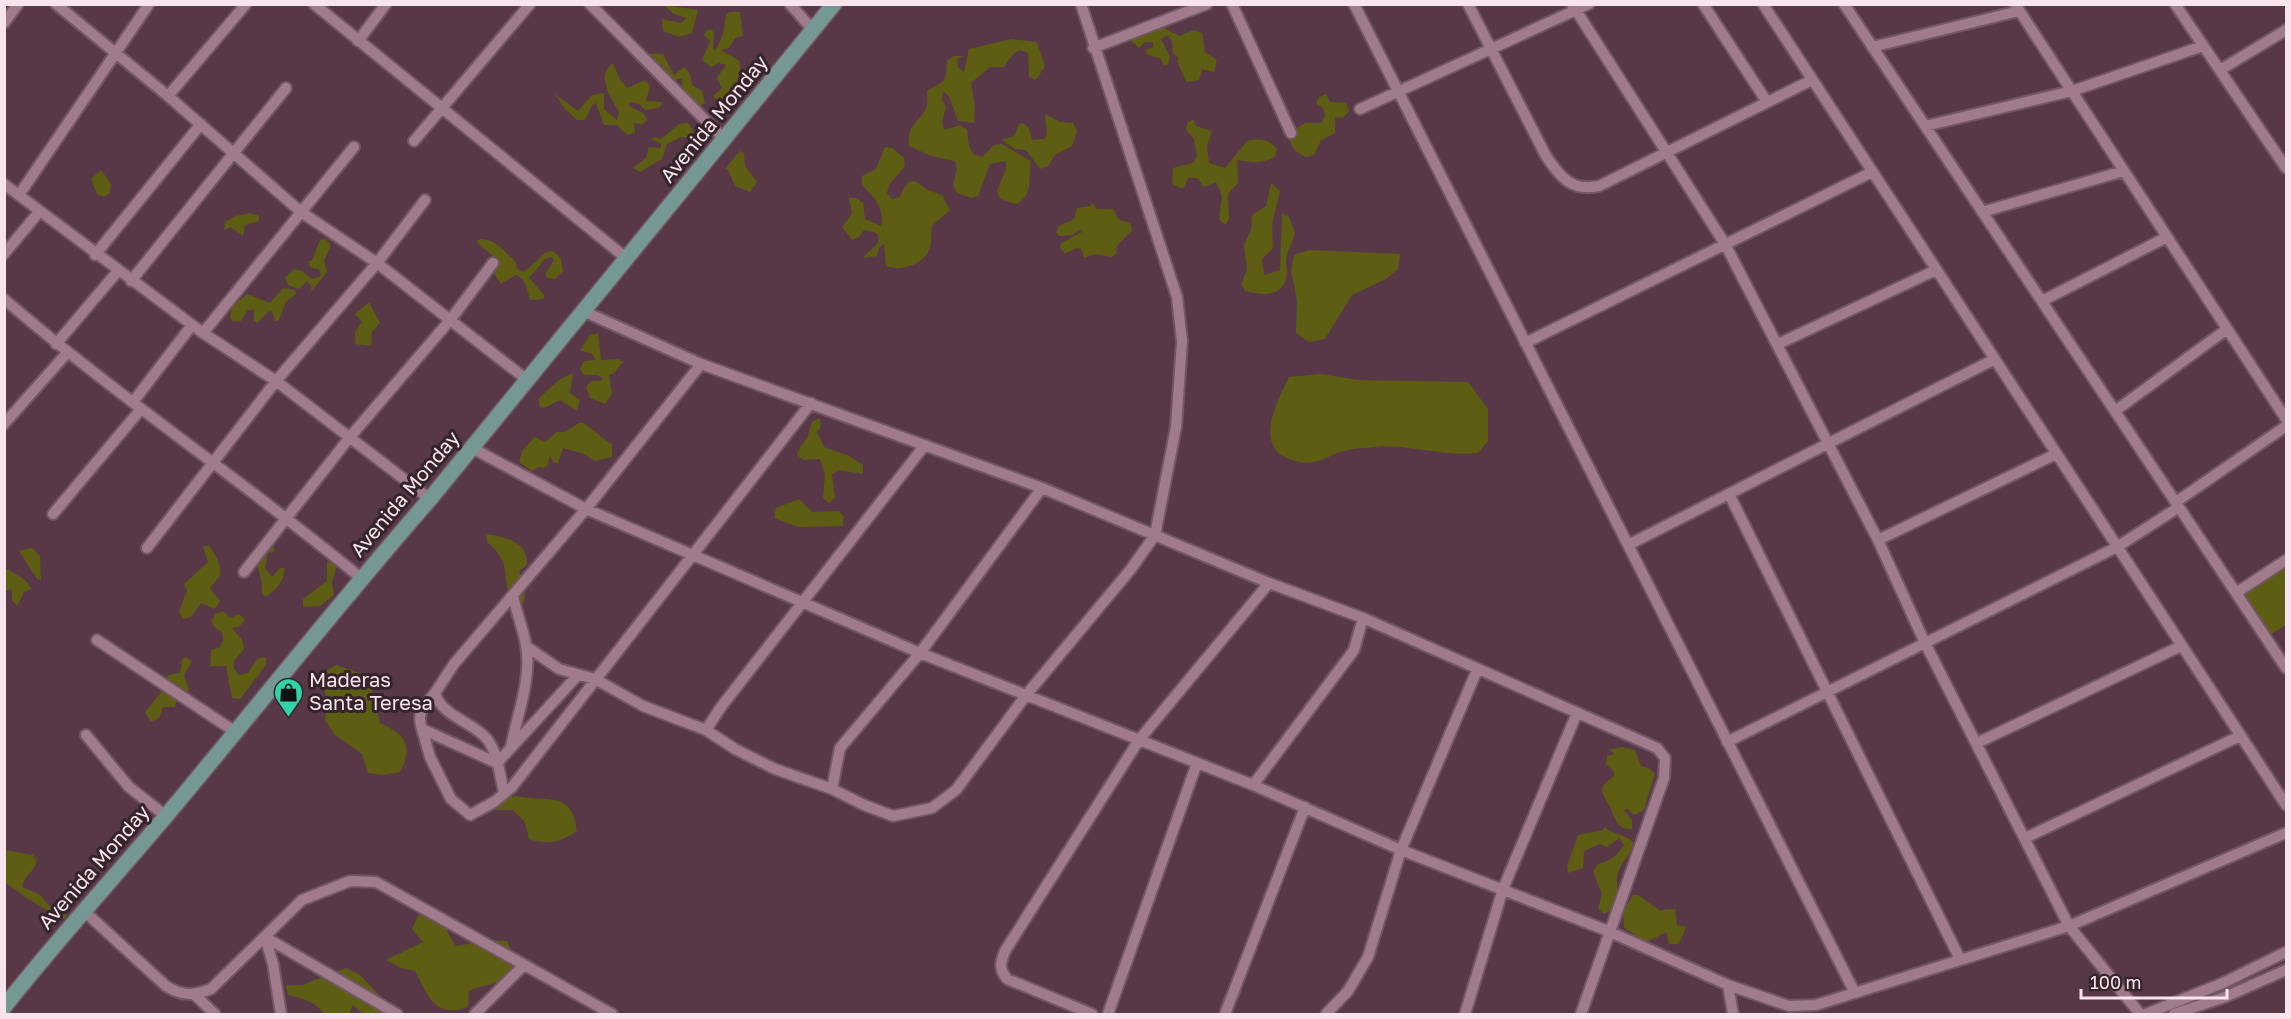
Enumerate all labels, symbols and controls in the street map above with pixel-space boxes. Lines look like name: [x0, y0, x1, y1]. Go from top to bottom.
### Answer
street label: Avenida Monday: [655, 50, 772, 187]
street label: Avenida Monday: [345, 426, 464, 561]
place label: Maderas Santa Teresa: [309, 667, 433, 714]
shop icon: Maderas Santa Teresa: [272, 676, 304, 718]
street label: Avenida Monday: [33, 799, 154, 933]
scale bar: [2081, 962, 2226, 1000]
text: 100 m: [2090, 971, 2141, 993]

